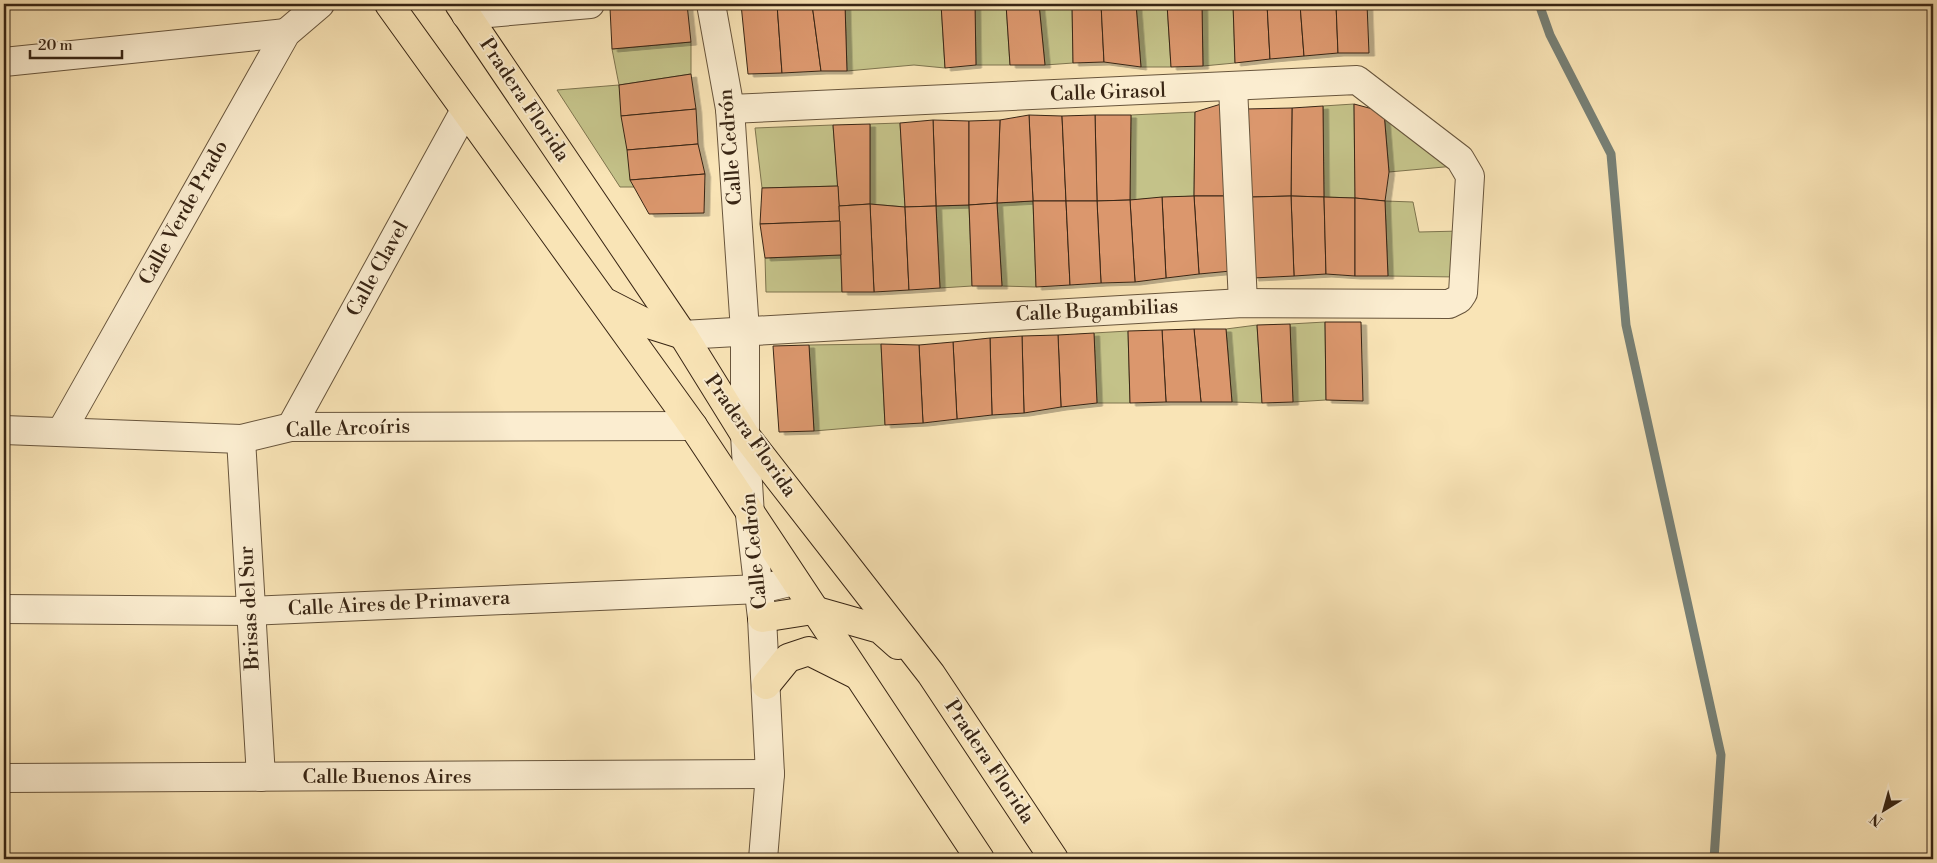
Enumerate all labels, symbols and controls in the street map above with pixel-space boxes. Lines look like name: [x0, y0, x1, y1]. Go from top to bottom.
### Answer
scale bar: [30, 28, 122, 60]
street label: Pradera Florida: [473, 33, 575, 167]
text: 20 m: [38, 36, 73, 55]
street label: Calle Girasol: [1050, 78, 1166, 108]
street label: Calle Cedrón: [713, 88, 749, 206]
street label: Calle Verde Prado: [134, 136, 234, 290]
street label: Calle Clavel: [342, 217, 414, 321]
street label: Calle Bugambilias: [1015, 294, 1179, 328]
street label: Pradera Florida: [698, 370, 802, 503]
street label: Calle Arcoíris: [285, 414, 411, 444]
street label: Calle Cedrón: [736, 492, 774, 610]
street label: Brisas del Sur: [234, 545, 266, 672]
street label: Calle Aires de Primavera: [287, 586, 512, 622]
street label: Pradera Florida: [938, 695, 1040, 829]
street label: Calle Buenos Aires: [302, 765, 472, 790]
north arrow: [1860, 786, 1910, 836]
text: N: [1867, 809, 1887, 830]

